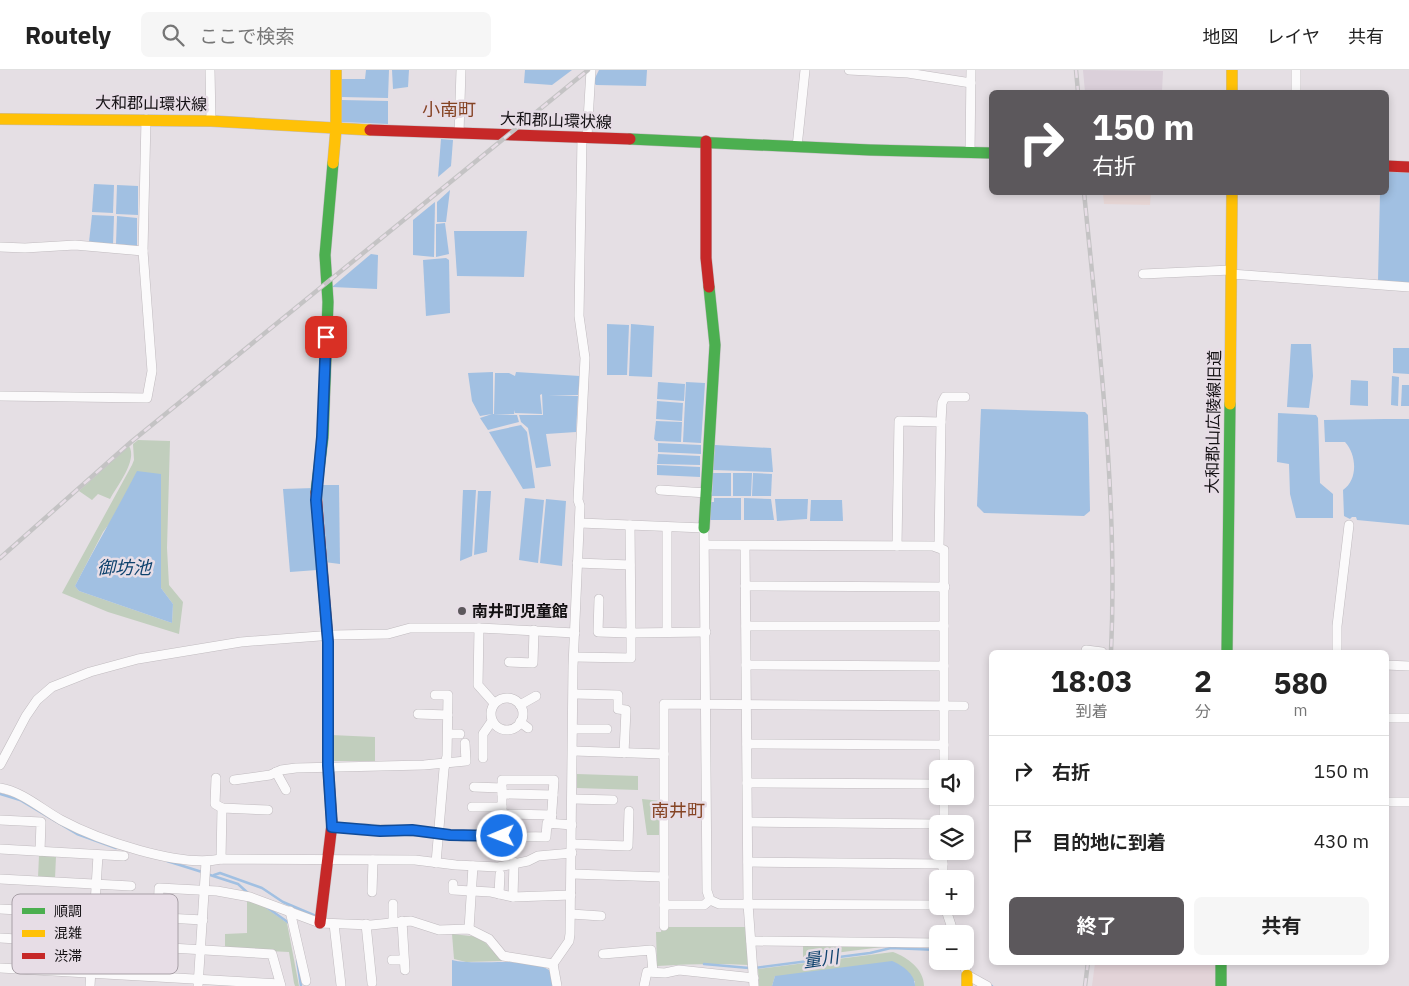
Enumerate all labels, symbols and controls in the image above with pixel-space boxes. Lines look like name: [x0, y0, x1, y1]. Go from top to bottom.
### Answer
search box: [141, 12, 491, 57]
text: Routely: [25, 19, 111, 51]
icon: search: [159, 21, 187, 49]
text: ここで検索: [199, 24, 294, 48]
text: 地図: [1203, 25, 1239, 48]
text: レイヤ: [1267, 25, 1320, 48]
text: 共有: [1348, 25, 1384, 48]
street label: 大和郡山環状線: [95, 92, 207, 114]
district label: 小南町: [422, 98, 476, 121]
text: 150 m: [1092, 104, 1195, 150]
street label: 大和郡山環状線: [500, 108, 612, 132]
icon: right: [1009, 110, 1074, 175]
text: 右折: [1092, 151, 1136, 180]
pin: [305, 316, 347, 358]
icon: arrive: [312, 323, 340, 351]
street label: 大和郡山広陵線旧道: [1202, 350, 1224, 494]
water label: 御坊池: [97, 556, 153, 579]
place label: 南井町児童館: [472, 601, 568, 621]
marker: 南井町児童館: [456, 605, 468, 617]
text: 18:03: [1051, 661, 1132, 700]
text: 2: [1194, 661, 1212, 700]
text: 580: [1273, 663, 1327, 702]
text: m: [1293, 700, 1307, 720]
text: 到着: [1075, 701, 1107, 721]
text: 分: [1195, 701, 1211, 721]
icon: right: [1009, 757, 1037, 785]
text: 150 m: [1314, 759, 1369, 783]
map controls: [929, 760, 974, 970]
button: sound: [929, 760, 974, 805]
text: 右折: [1052, 760, 1090, 784]
district label: 南井町: [651, 799, 705, 822]
position arrow: [475, 809, 527, 861]
button: layers: [929, 815, 974, 860]
icon: arrive: [1009, 827, 1037, 855]
text: 430 m: [1314, 829, 1369, 853]
text: 目的地に到着: [1052, 830, 1166, 854]
button: +: [929, 870, 974, 915]
legend: [12, 894, 178, 974]
button: 終了: [1009, 897, 1184, 955]
button: 共有: [1194, 897, 1369, 955]
text: 順調: [54, 902, 82, 920]
text: 混雑: [54, 924, 82, 942]
button: −: [929, 925, 974, 970]
water label: 量川: [802, 944, 842, 972]
text: 渋滞: [54, 947, 82, 965]

